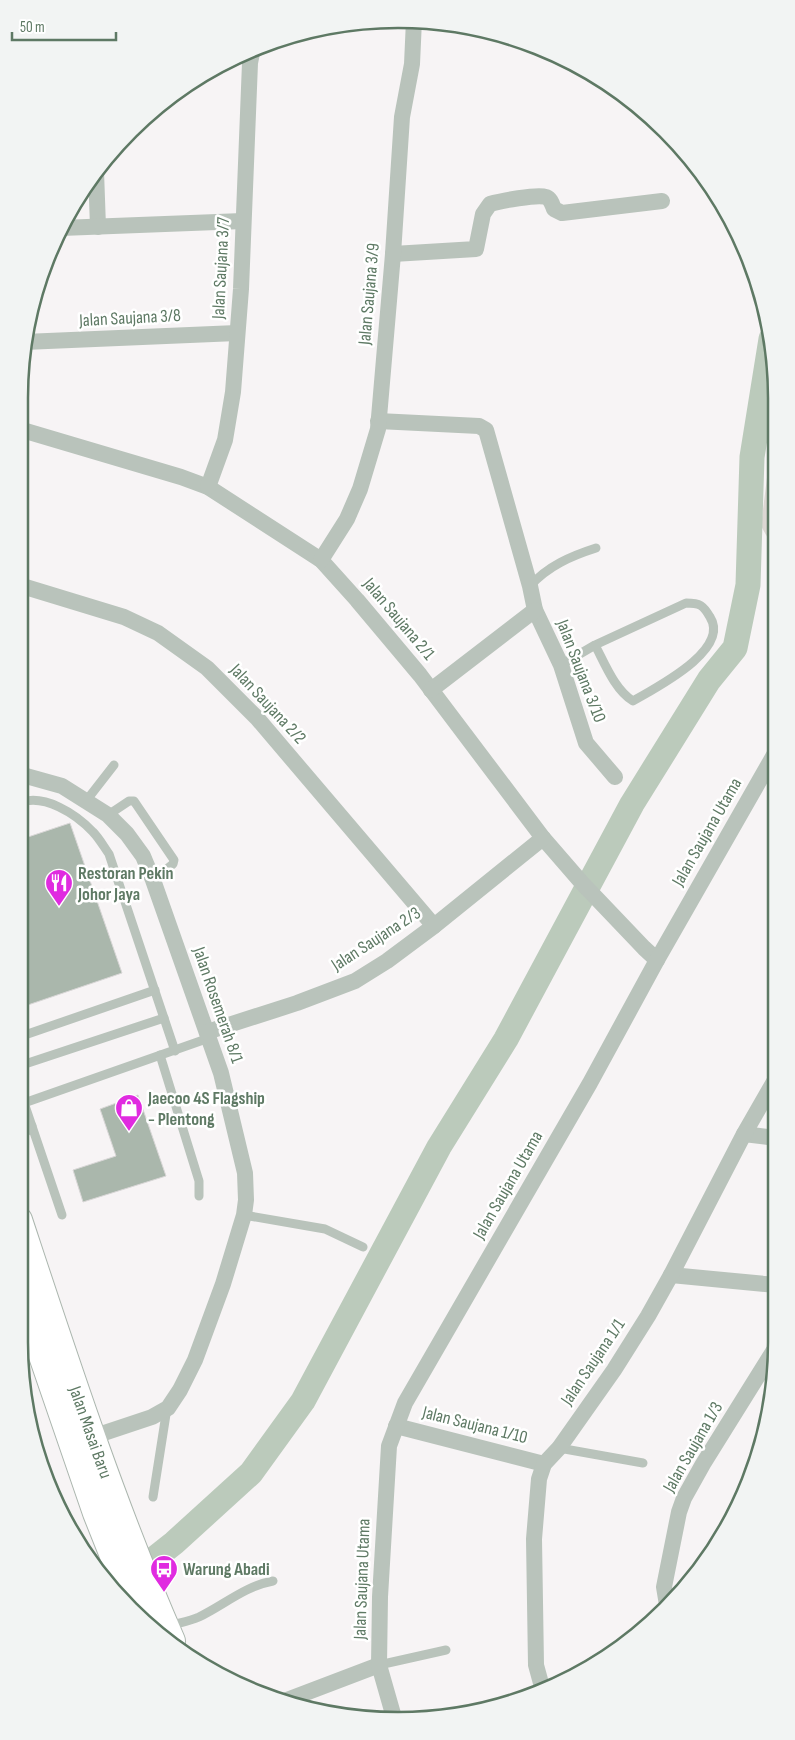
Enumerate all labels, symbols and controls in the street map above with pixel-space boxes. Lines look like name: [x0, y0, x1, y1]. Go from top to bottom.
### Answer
scale bar: [12, 10, 116, 42]
text: 50 m: [20, 18, 45, 37]
street label: Jalan Saujana 3/7: [208, 216, 234, 320]
street label: Jalan Saujana 3/9: [354, 242, 384, 347]
street label: Jalan Saujana 3/8: [78, 305, 182, 331]
street label: Jalan Saujana 2/1: [358, 573, 440, 665]
street label: Jalan Saujana 3/10: [551, 616, 610, 725]
street label: Jalan Saujana 2/2: [225, 659, 310, 748]
street label: Jalan Saujana Utama: [667, 774, 746, 891]
place label: Restoran Pekin Johor Jaya: [77, 863, 174, 905]
restaurant icon: Restoran Pekin Johor Jaya: [44, 868, 74, 907]
street label: Jalan Saujana 2/3: [327, 902, 424, 976]
street label: Jalan Rosemerah 8/1: [188, 943, 248, 1066]
place label: Jaecoo 4S Flagship - Plentong: [147, 1088, 265, 1130]
shop icon: Jaecoo 4S Flagship - Plentong: [114, 1093, 144, 1132]
street label: Jalan Saujana Utama: [468, 1127, 547, 1244]
street label: Jalan Saujana 1/1: [556, 1314, 630, 1410]
street label: Jalan Masai Baru: [64, 1382, 117, 1481]
street label: Jalan Saujana 1/3: [658, 1398, 727, 1497]
street label: Jalan Saujana 1/10: [419, 1402, 530, 1448]
street label: Jalan Saujana Utama: [349, 1518, 375, 1641]
bus stop icon: Warung Abadi: [149, 1554, 179, 1593]
place label: Warung Abadi: [183, 1559, 270, 1580]

